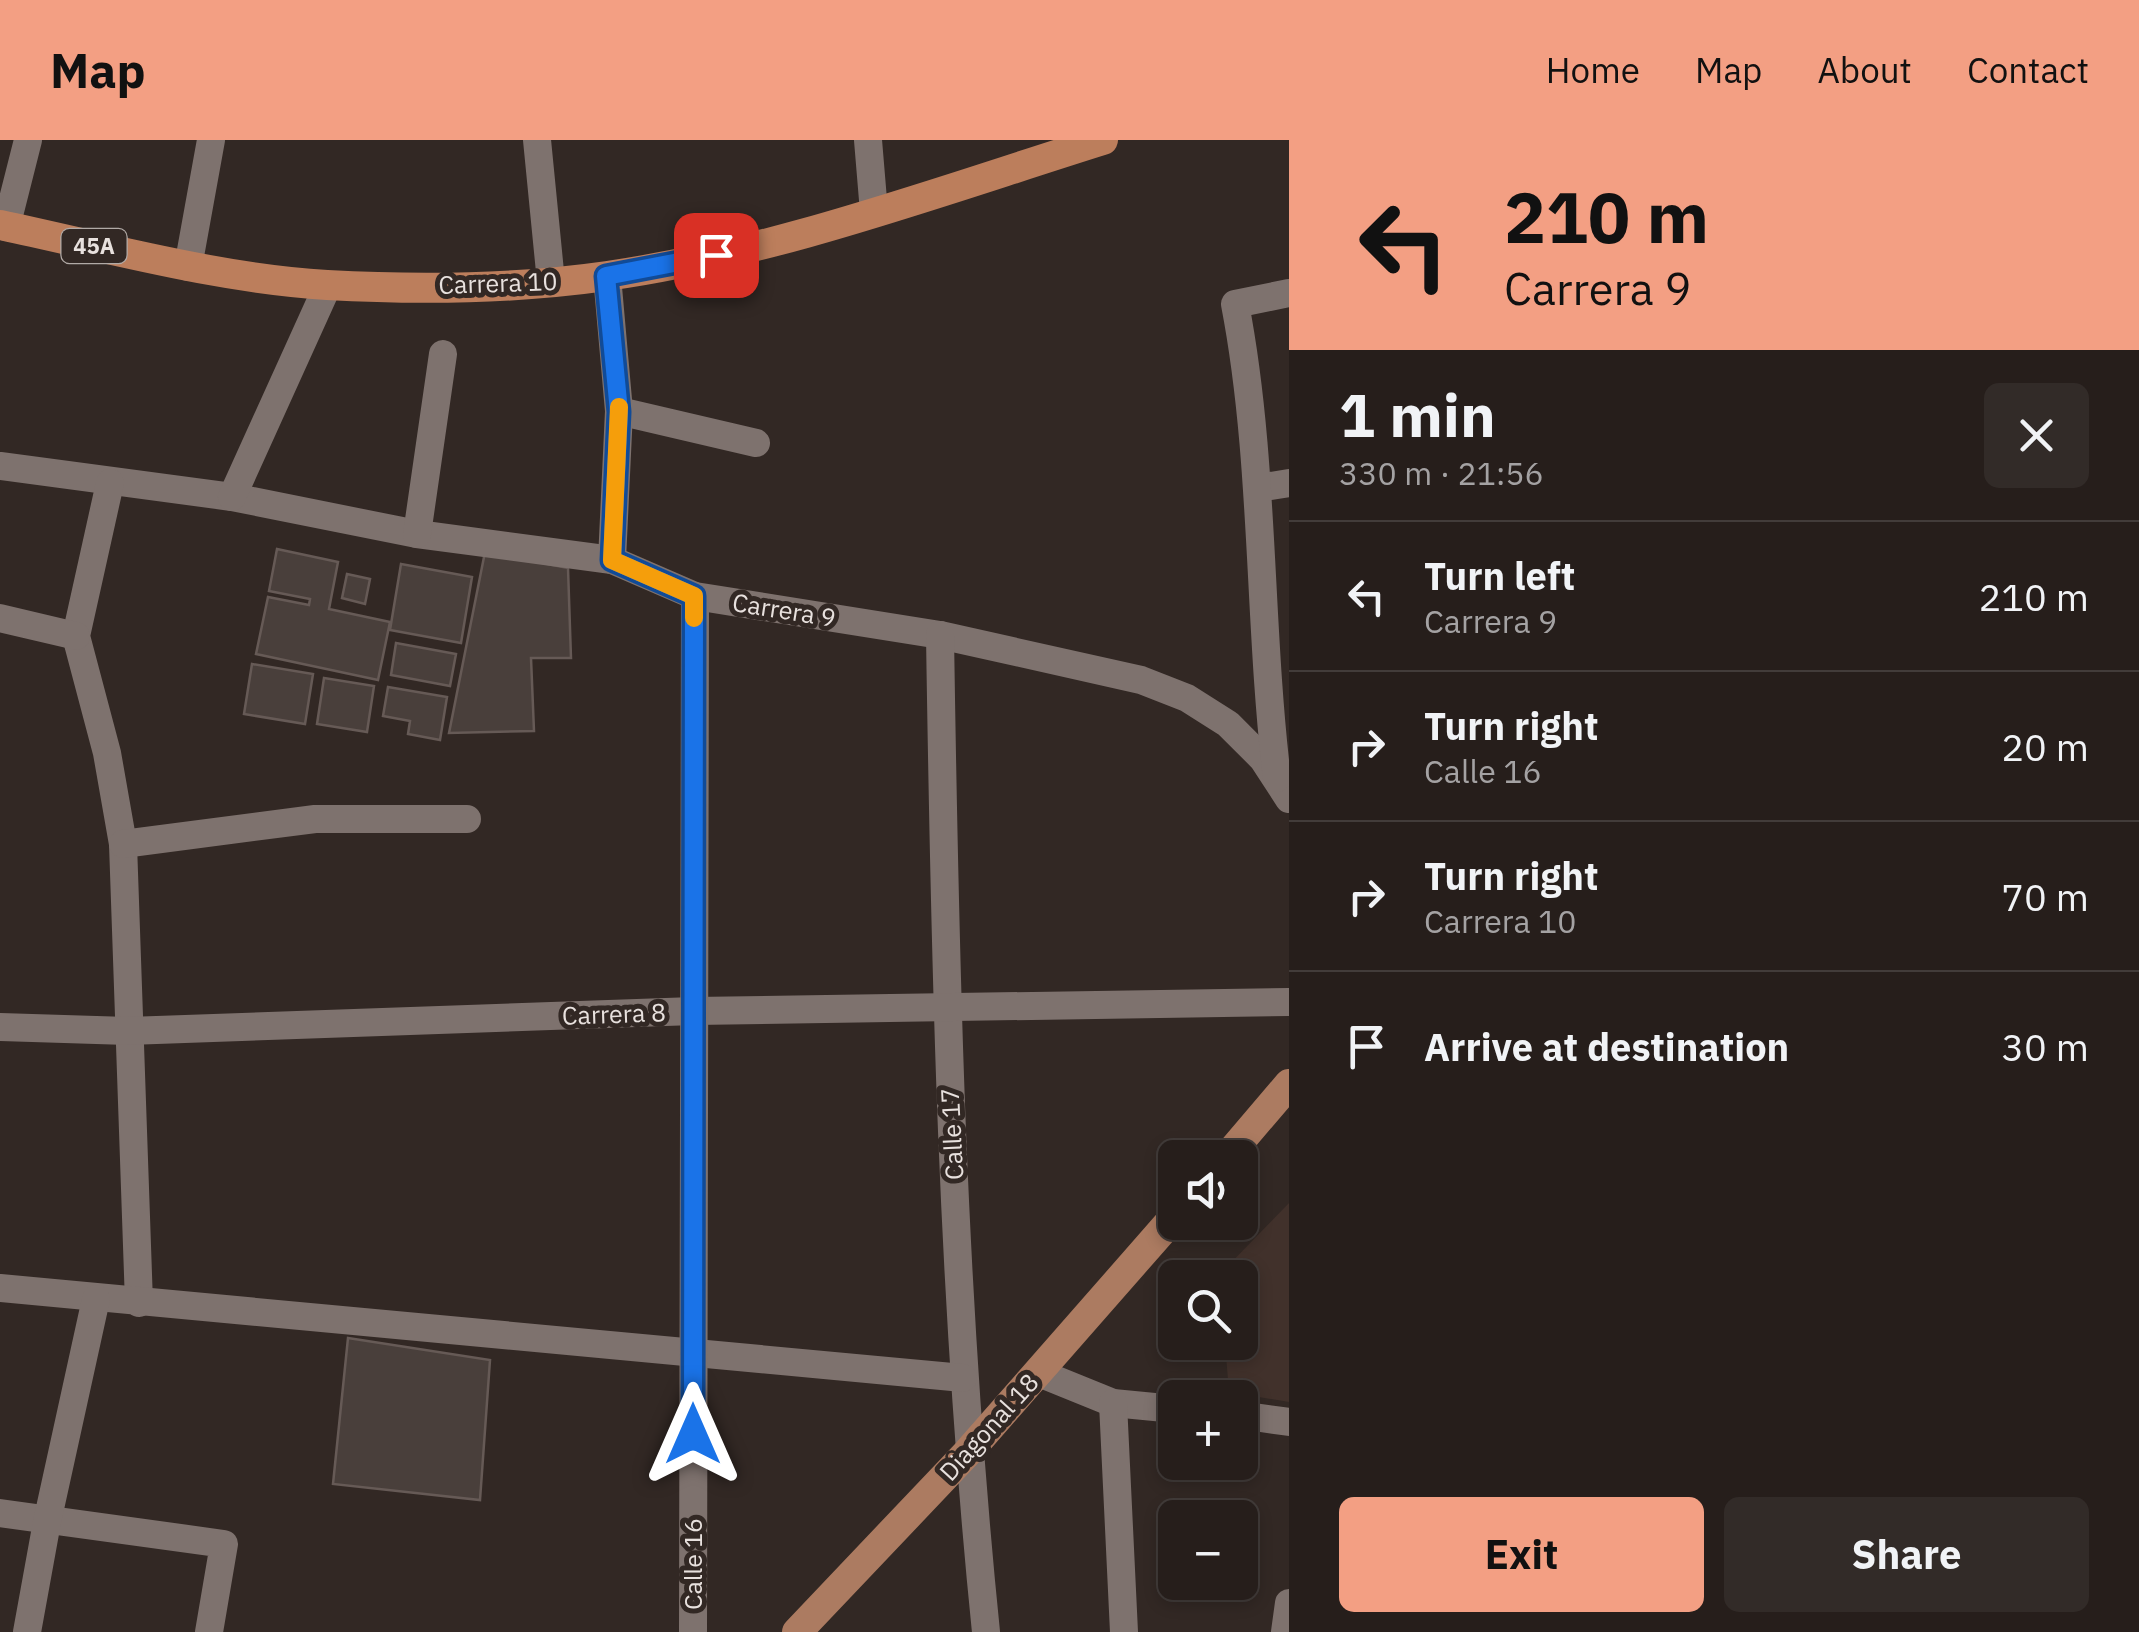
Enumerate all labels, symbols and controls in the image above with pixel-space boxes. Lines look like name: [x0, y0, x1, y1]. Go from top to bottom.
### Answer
text: Map: [50, 39, 146, 101]
text: Home: [1546, 47, 1640, 93]
text: Map: [1695, 47, 1762, 93]
text: About: [1817, 47, 1912, 93]
text: Contact: [1967, 47, 2089, 93]
text: 210 m: [1504, 171, 1709, 262]
icon: left: [1339, 180, 1469, 310]
pin: [674, 213, 759, 298]
icon: arrive: [689, 228, 744, 283]
road number: 45A: [62, 229, 126, 263]
text: Carrera 9: [1504, 259, 1691, 317]
street label: Carrera 10: [438, 264, 558, 301]
text: 1 min: [1339, 375, 1496, 454]
button: close: [1984, 383, 2089, 488]
text: 330 m · 21:56: [1339, 452, 1544, 494]
text: Turn left: [1424, 551, 1575, 600]
icon: left: [1339, 569, 1394, 624]
text: 210 m: [1978, 572, 2089, 621]
street label: Carrera 9: [730, 585, 838, 634]
text: Carrera 9: [1424, 600, 1557, 642]
text: Turn right: [1424, 701, 1599, 750]
icon: right: [1339, 719, 1394, 774]
text: 20 m: [2001, 722, 2089, 771]
text: Calle 16: [1424, 750, 1542, 792]
text: Turn right: [1424, 851, 1599, 900]
icon: right: [1339, 869, 1394, 924]
text: 70 m: [2001, 872, 2089, 921]
text: Carrera 10: [1424, 900, 1577, 942]
street label: Carrera 8: [561, 995, 667, 1032]
icon: arrive: [1339, 1019, 1394, 1074]
text: Arrive at destination: [1424, 1022, 1789, 1071]
text: 30 m: [2001, 1022, 2089, 1071]
street label: Calle 17: [933, 1087, 970, 1181]
map controls: [1158, 1140, 1258, 1600]
button: sound: [1158, 1140, 1258, 1240]
button: search: [1158, 1260, 1258, 1360]
street label: Diagonal 18: [932, 1366, 1046, 1487]
button: +: [1158, 1380, 1258, 1480]
position arrow: [641, 1382, 745, 1486]
button: Exit: [1339, 1497, 1704, 1612]
button: Share: [1724, 1497, 2089, 1612]
button: −: [1158, 1500, 1258, 1600]
street label: Calle 16: [676, 1518, 709, 1610]

